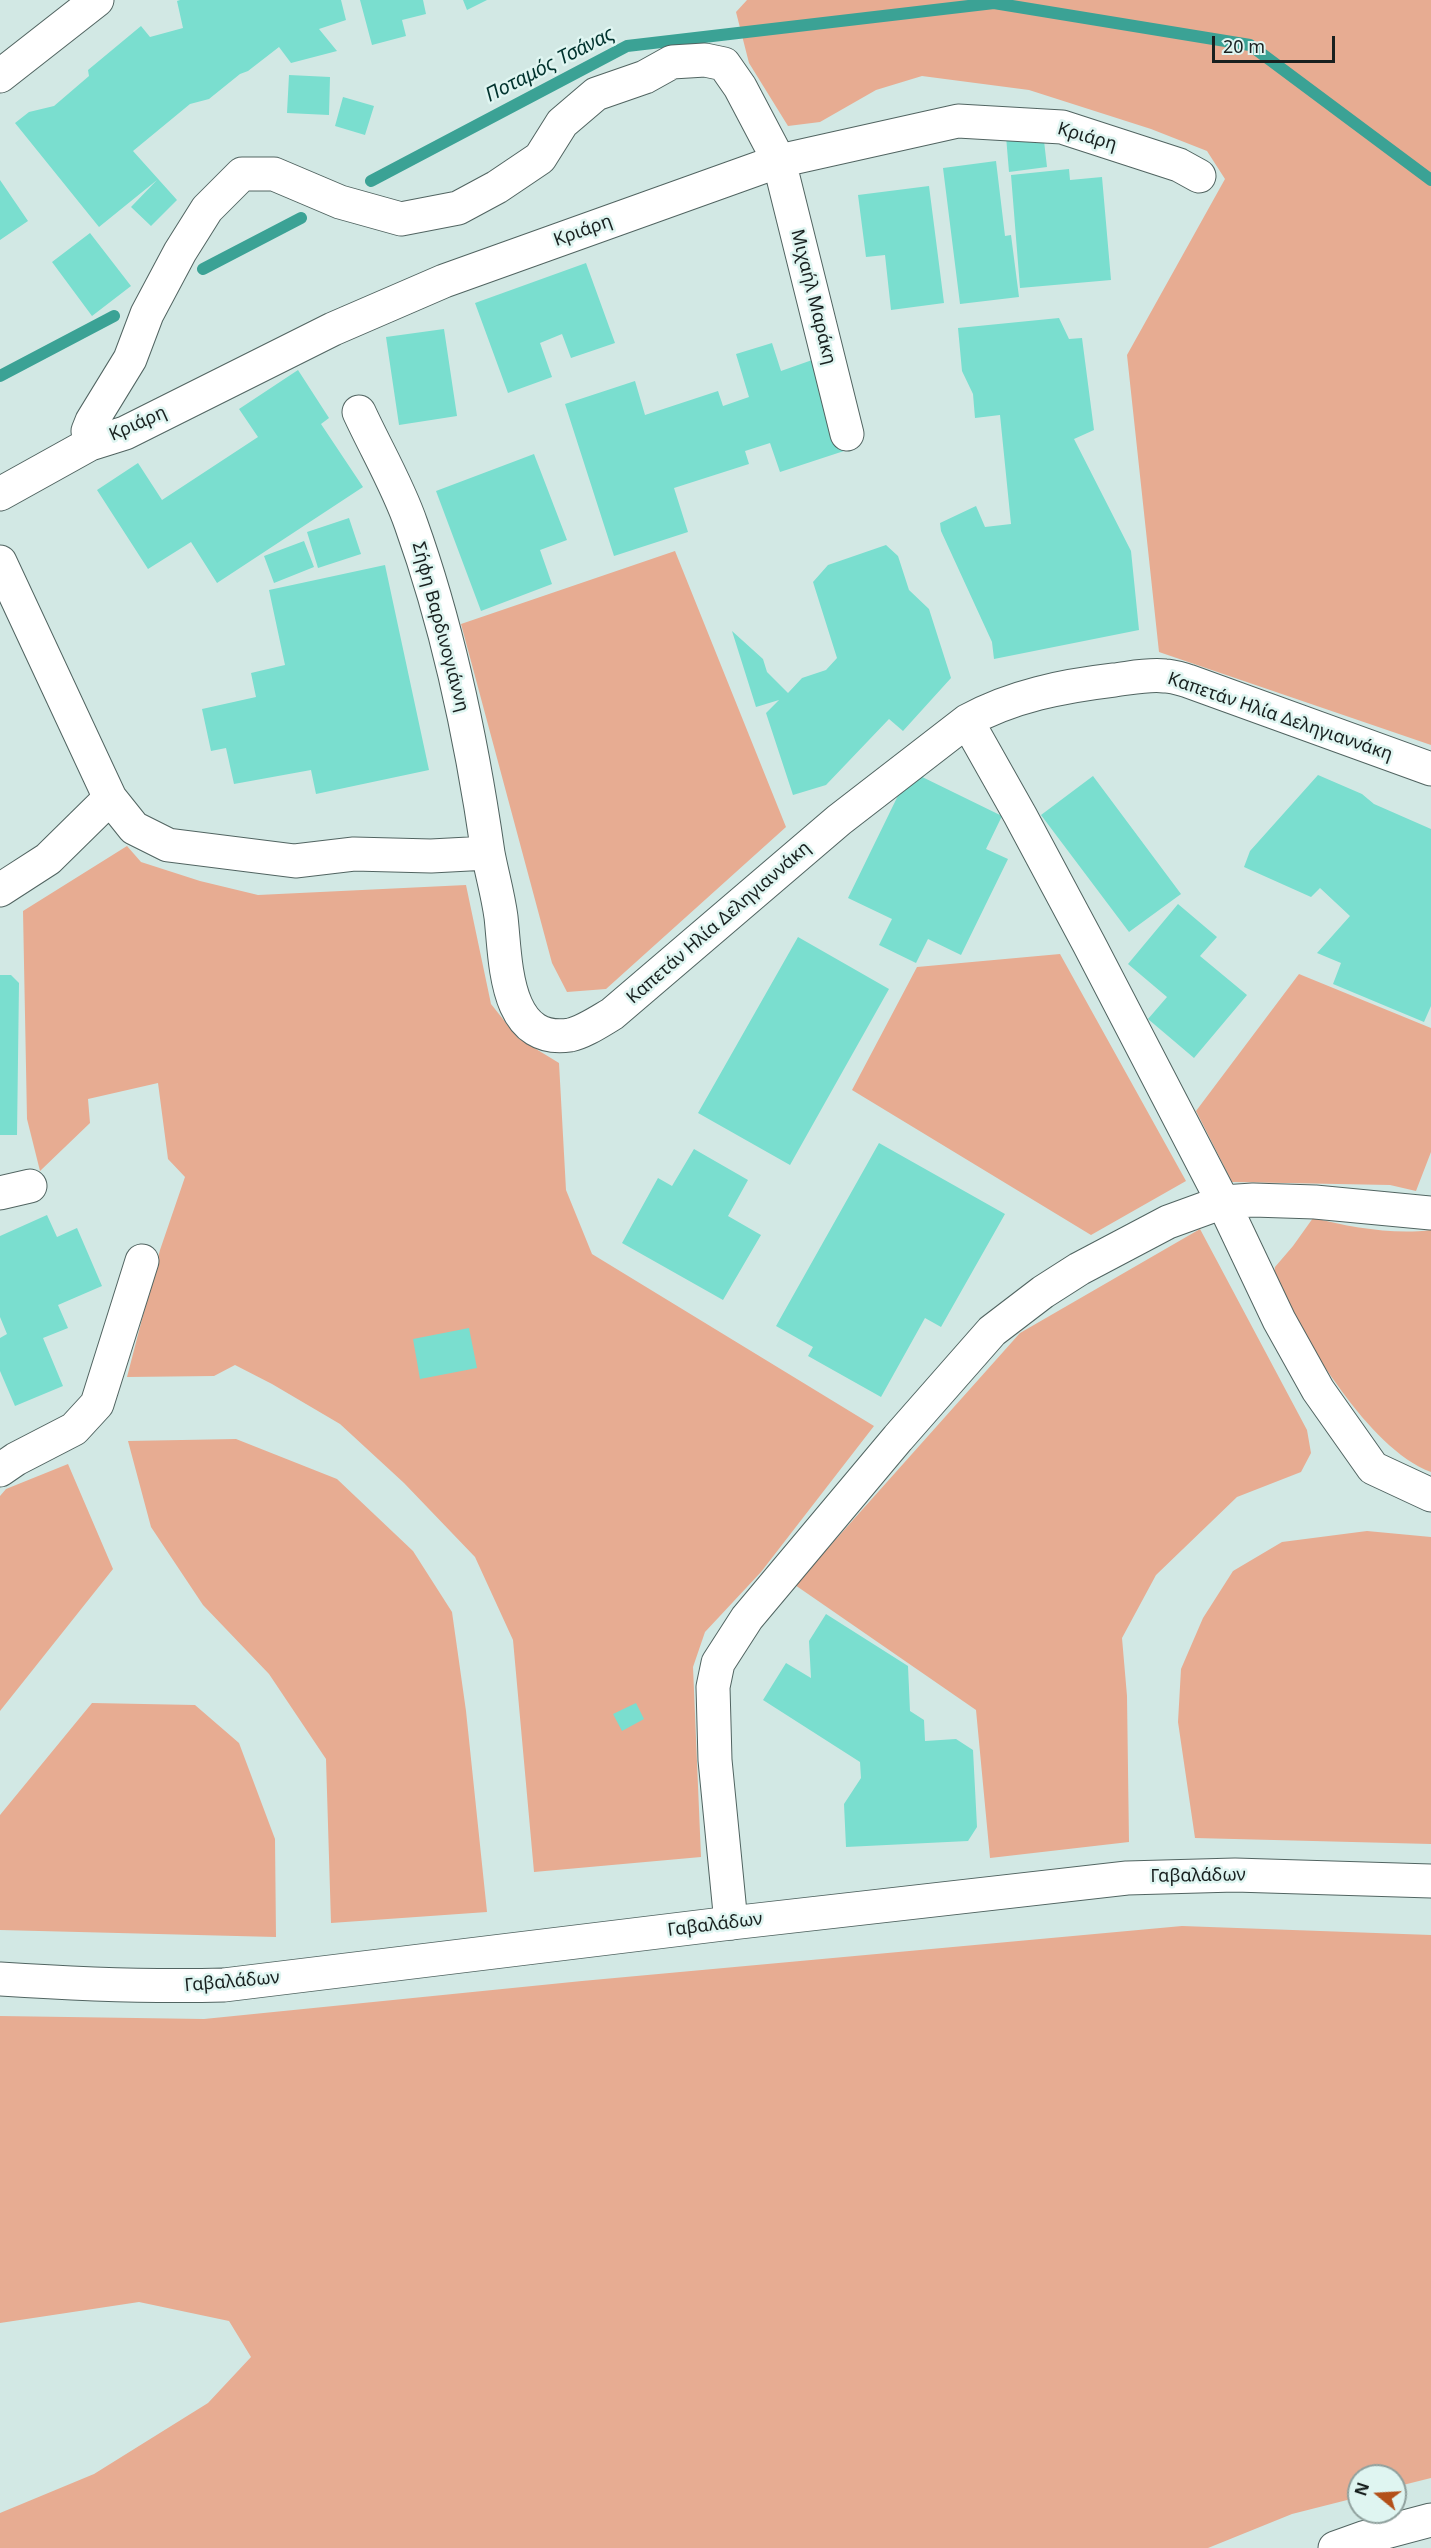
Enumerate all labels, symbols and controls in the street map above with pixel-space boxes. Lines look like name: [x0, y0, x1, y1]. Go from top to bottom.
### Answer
water label: Ποταμός Τσάνας: [481, 22, 619, 108]
scale bar: [1215, 24, 1338, 62]
text: 20 m: [1223, 34, 1265, 58]
street label: Κριάρη: [1055, 118, 1119, 156]
street label: Κριάρη: [551, 211, 615, 251]
street label: Μιχαήλ Μαράκη: [786, 227, 840, 367]
street label: Κριάρη: [106, 402, 170, 446]
street label: Σήφη Βαρδινογιάννη: [407, 540, 473, 714]
street label: Καπετάν Ηλία Δεληγιαννάκη: [1165, 668, 1395, 766]
street label: Καπετάν Ηλία Δεληγιαννάκη: [623, 837, 815, 1009]
street label: Γαβαλάδων: [1150, 1864, 1246, 1888]
street label: Γαβαλάδων: [666, 1908, 764, 1942]
street label: Γαβαλάδων: [184, 1967, 280, 1997]
north arrow: [1347, 2464, 1407, 2524]
text: N: [1349, 2479, 1374, 2499]

